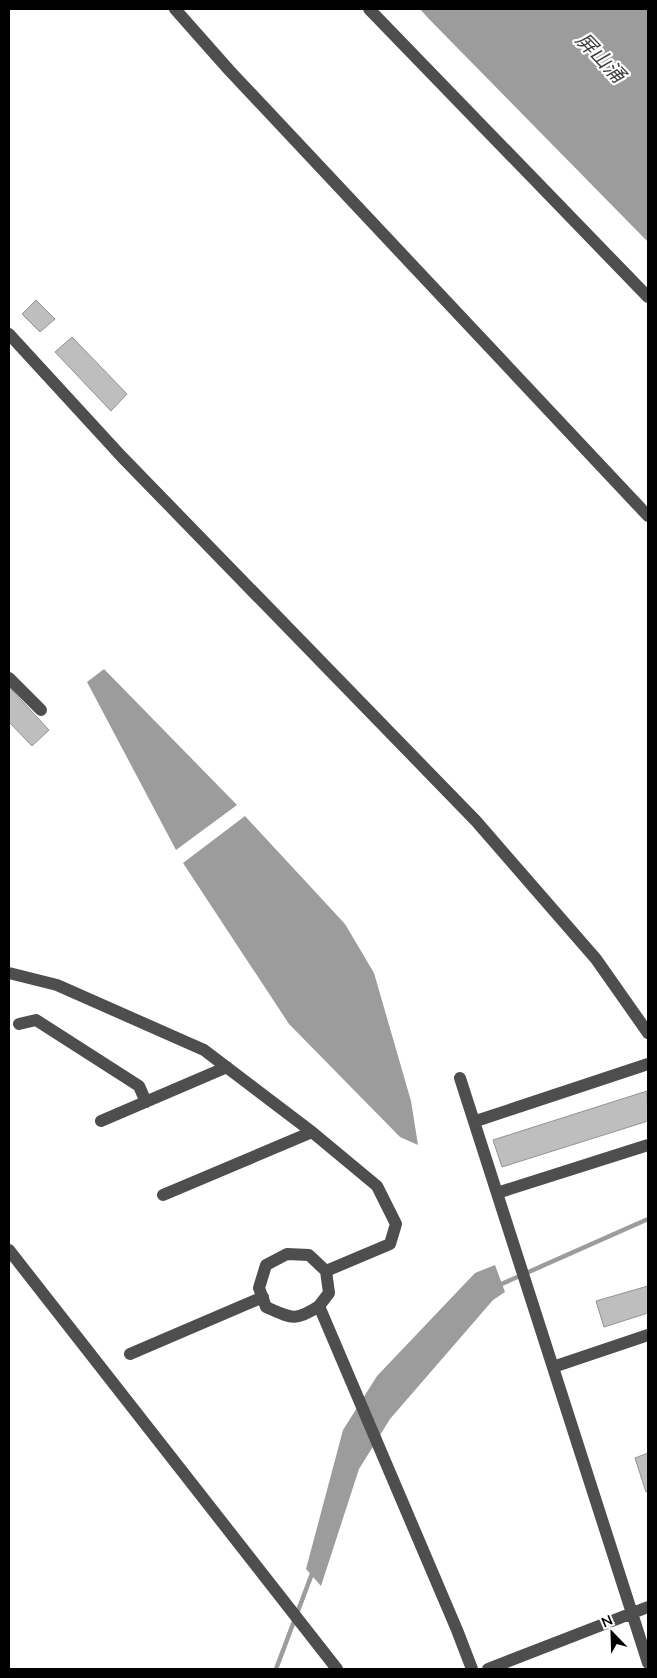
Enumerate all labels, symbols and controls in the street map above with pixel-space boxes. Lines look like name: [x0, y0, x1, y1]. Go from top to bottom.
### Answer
water label: 屏山涌: [571, 27, 632, 89]
north arrow: [587, 1608, 637, 1658]
text: N: [599, 1611, 615, 1631]

